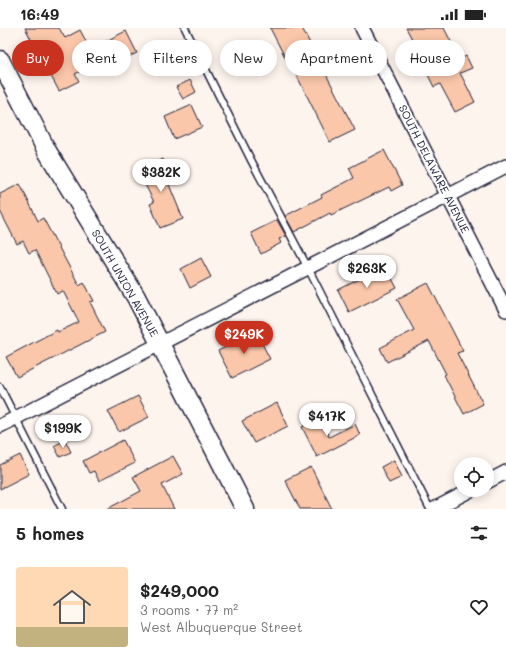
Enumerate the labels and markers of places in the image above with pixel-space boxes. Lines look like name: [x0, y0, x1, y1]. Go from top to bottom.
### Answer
pin: $382K: [133, 159, 189, 193]
pin: $263K: [339, 255, 395, 289]
pin: $249K: [216, 321, 272, 355]
pin: $417K: [299, 403, 355, 437]
pin: $199K: [35, 415, 91, 449]

